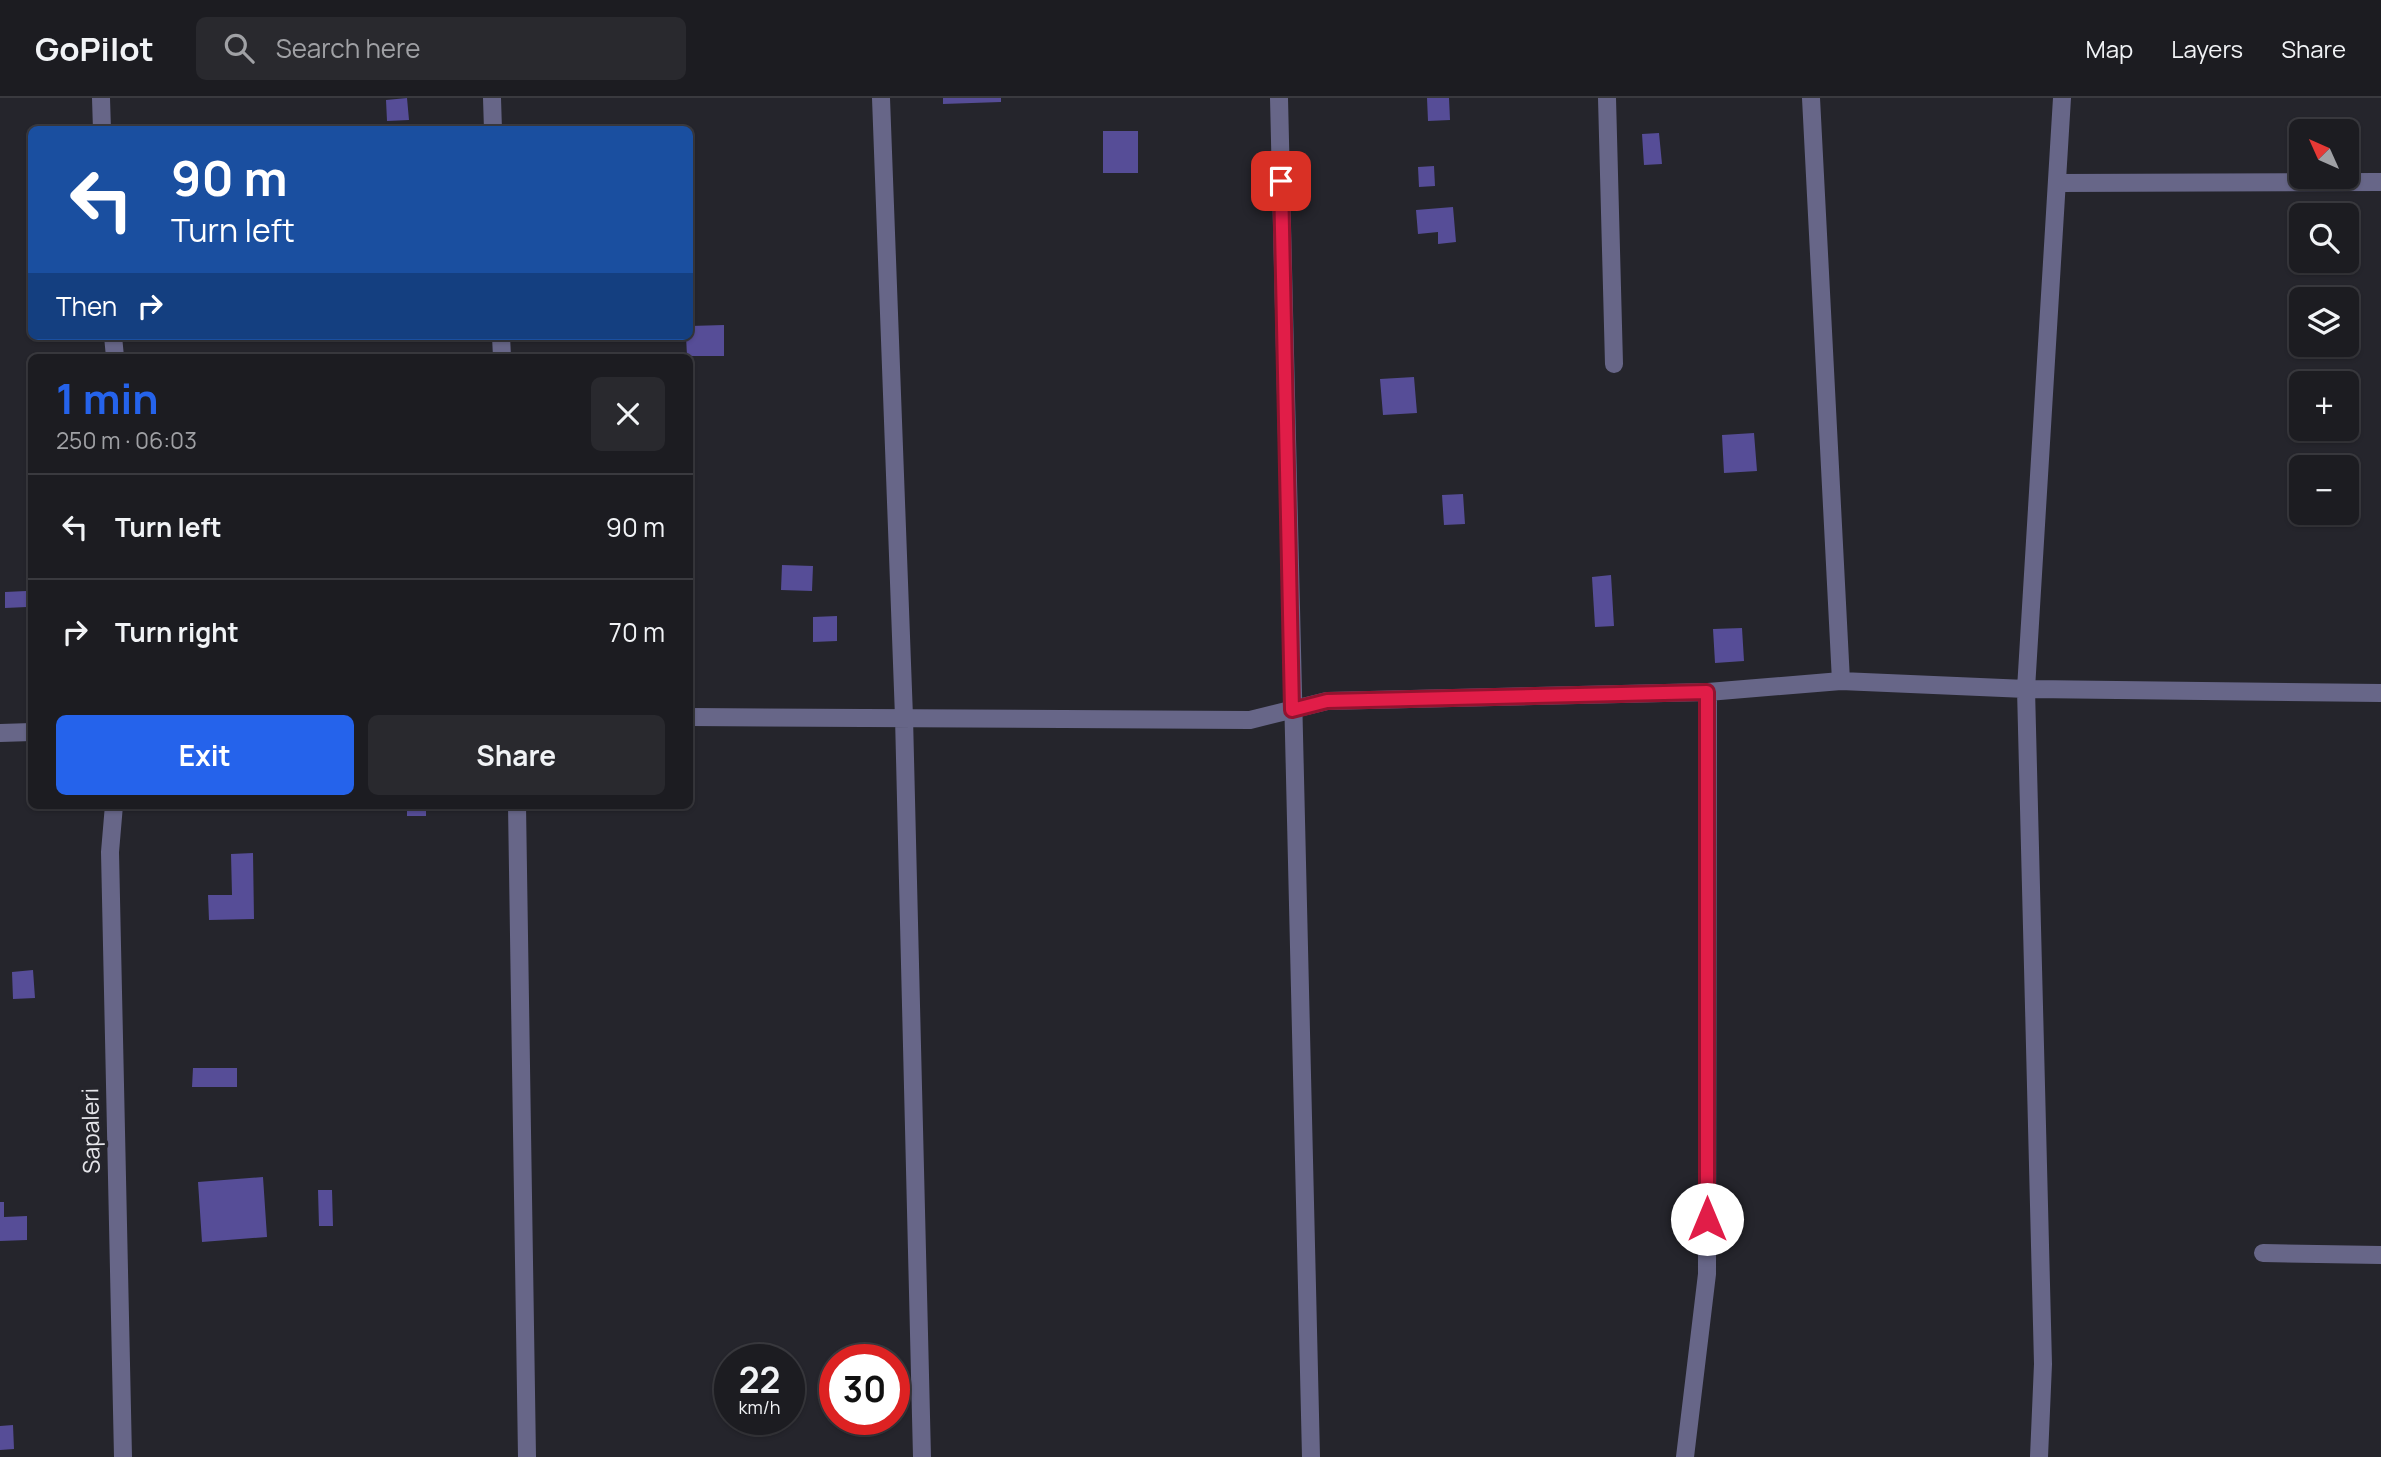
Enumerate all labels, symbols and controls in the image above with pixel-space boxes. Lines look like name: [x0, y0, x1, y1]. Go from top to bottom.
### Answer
search box: [196, 17, 686, 80]
text: GoPilot: [35, 26, 154, 71]
icon: search: [220, 29, 258, 67]
text: Search here: [276, 30, 420, 66]
text: Map: [2086, 32, 2133, 65]
text: Layers: [2171, 32, 2243, 65]
text: Share: [2281, 32, 2346, 65]
north arrow: [2289, 119, 2359, 189]
map controls: [2289, 119, 2359, 525]
text: 90 m: [171, 144, 288, 211]
pin: [1251, 151, 1311, 211]
icon: left: [56, 154, 147, 245]
icon: arrive: [1262, 162, 1300, 200]
button: search: [2289, 203, 2359, 273]
text: Turn left: [171, 208, 295, 252]
icon: right: [131, 287, 169, 325]
button: layers: [2289, 287, 2359, 357]
text: Then: [56, 288, 117, 324]
text: 1 min: [56, 369, 159, 427]
button: +: [2289, 371, 2359, 441]
button: close: [591, 377, 665, 451]
text: 250 m · 06:03: [56, 424, 197, 456]
button: −: [2289, 455, 2359, 525]
icon: left: [56, 508, 94, 546]
text: Turn left: [115, 509, 222, 545]
text: 90 m: [606, 509, 665, 545]
icon: right: [56, 613, 94, 651]
text: Turn right: [115, 614, 239, 650]
text: 70 m: [609, 614, 665, 650]
button: Exit: [56, 715, 354, 795]
button: Share: [368, 715, 665, 795]
street label: Sapaleri: [73, 1088, 107, 1174]
position arrow: [1670, 1182, 1744, 1256]
speed limit sign: 30: [819, 1344, 910, 1435]
text: 22: [739, 1356, 780, 1404]
text: km/h: [739, 1395, 780, 1419]

